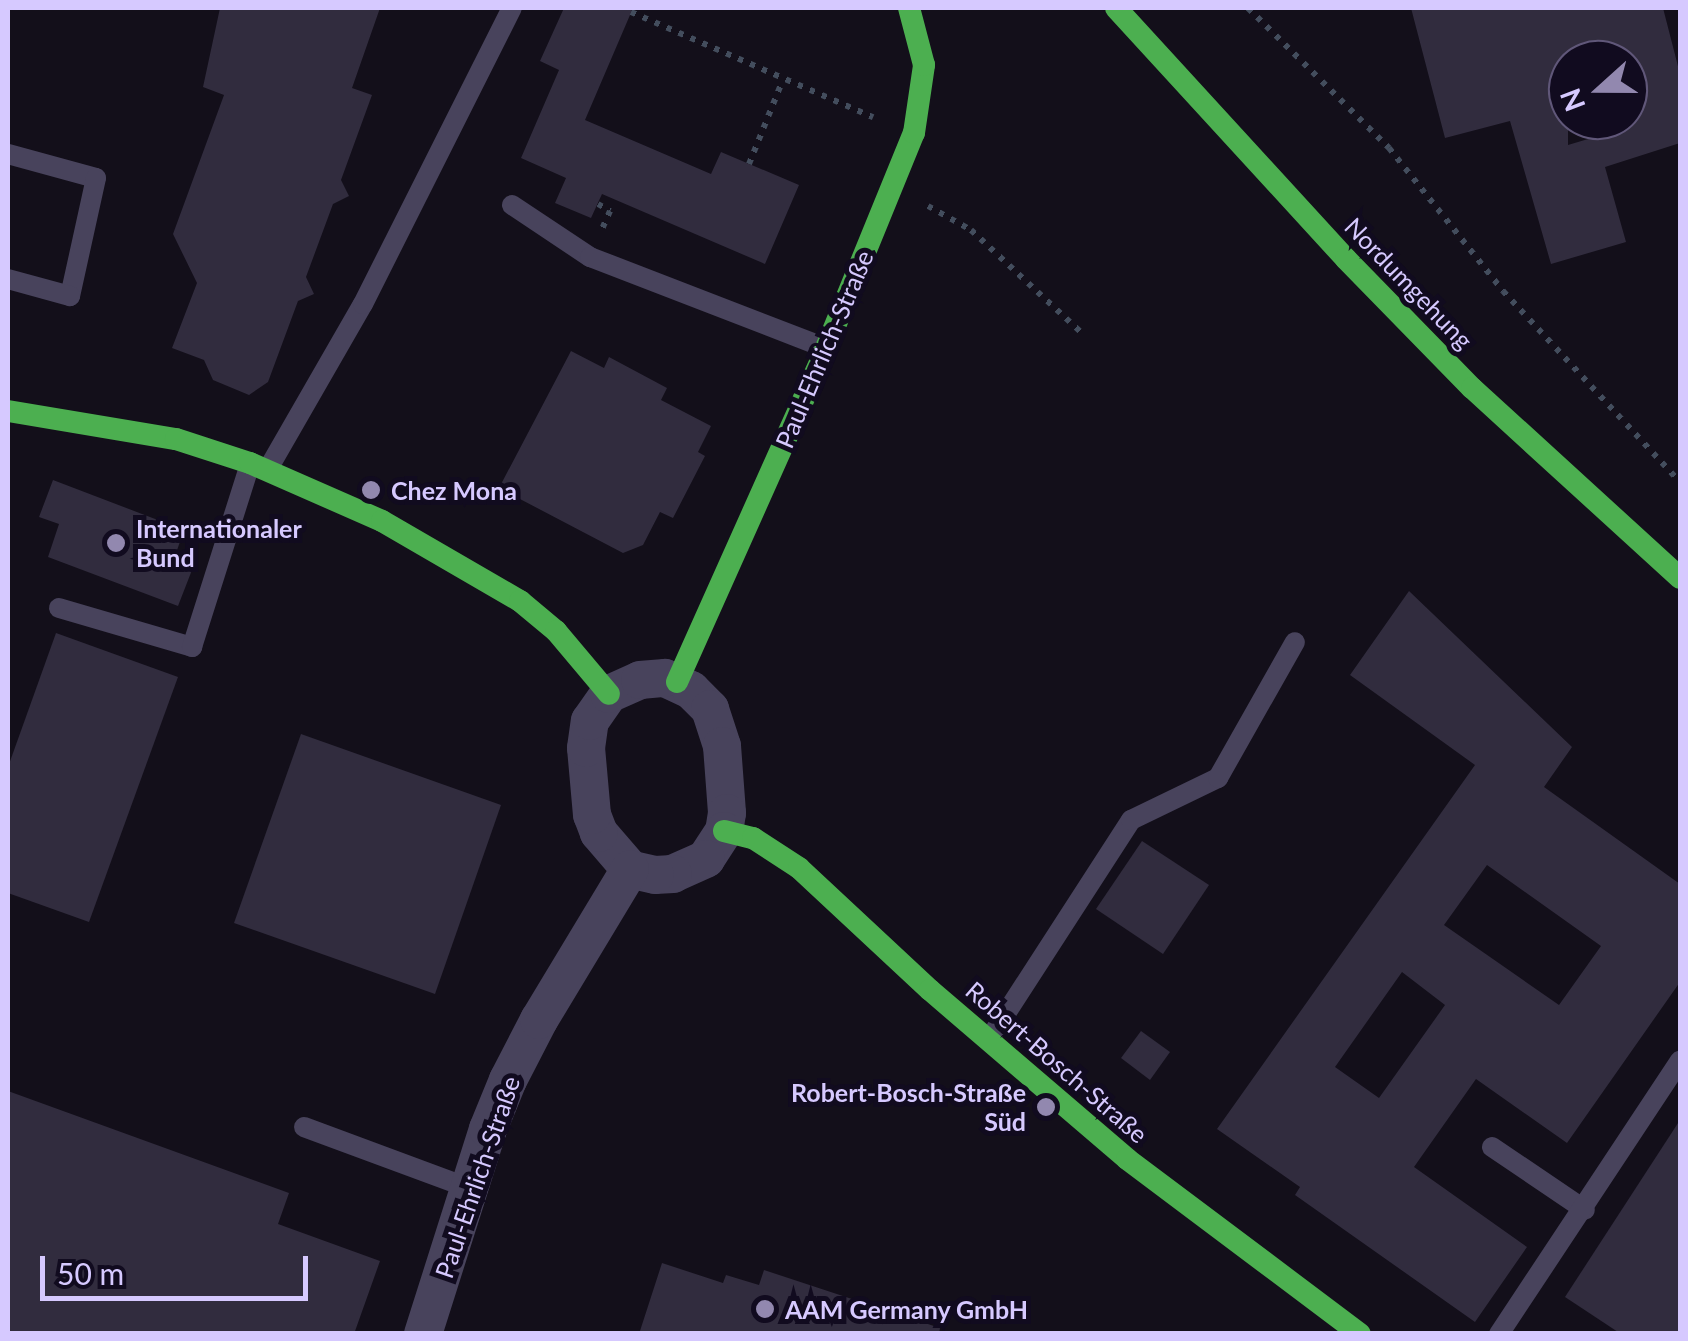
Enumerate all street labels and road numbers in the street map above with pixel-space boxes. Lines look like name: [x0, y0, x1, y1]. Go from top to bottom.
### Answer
street label: Nordumgehung: [1339, 211, 1479, 355]
street label: Paul-Ehrlich-Straße: [769, 246, 879, 452]
street label: Robert-Bosch-Straße: [960, 975, 1154, 1149]
street label: Paul-Ehrlich-Straße: [428, 1072, 526, 1282]

